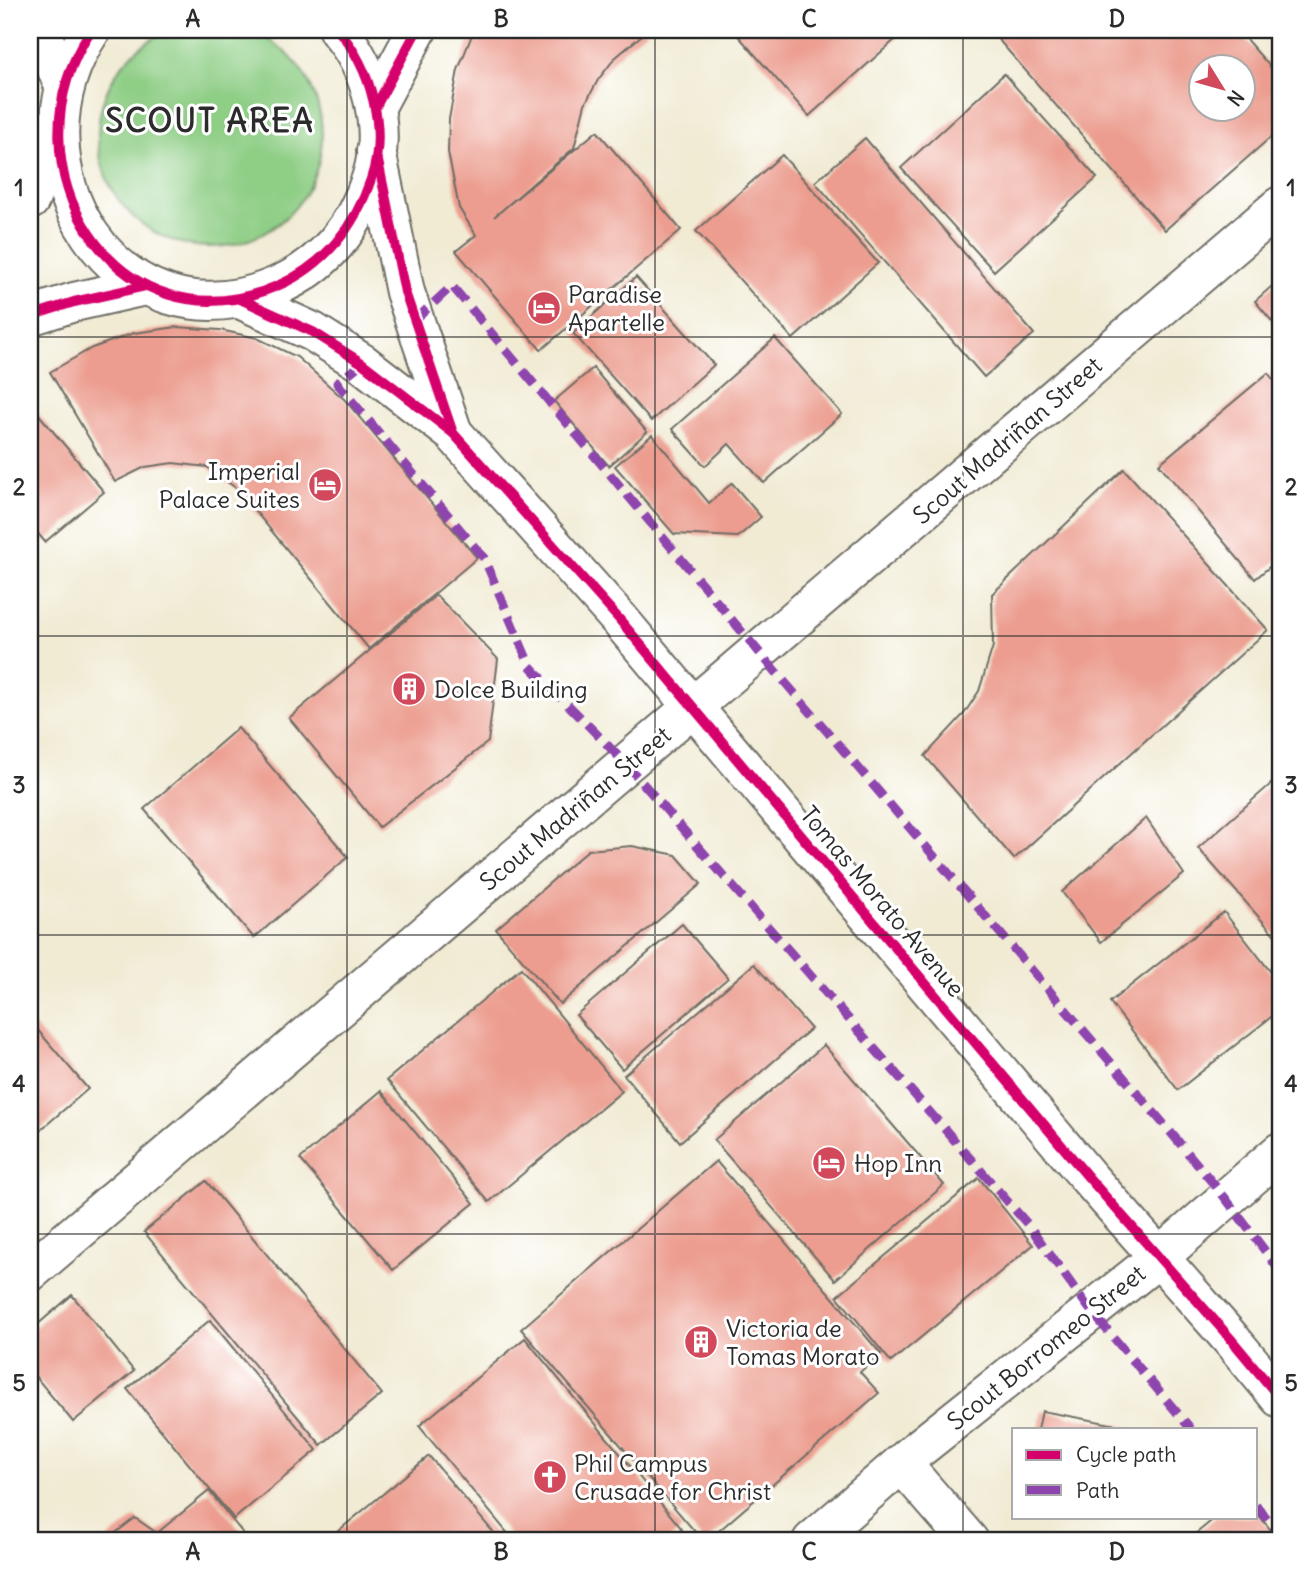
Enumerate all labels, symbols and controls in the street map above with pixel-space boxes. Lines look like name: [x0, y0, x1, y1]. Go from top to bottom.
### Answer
text: A: [186, 4, 201, 33]
text: B: [493, 4, 509, 33]
text: C: [801, 4, 817, 33]
text: D: [1109, 4, 1125, 33]
north arrow: [1188, 52, 1258, 122]
text: N: [1222, 86, 1249, 111]
district label: SCOUT AREA: [105, 100, 315, 141]
text: 1: [14, 173, 24, 202]
text: 1: [1286, 173, 1296, 202]
place label: Paradise Apartelle: [568, 279, 665, 337]
hotel icon: Paradise Apartelle: [525, 289, 563, 327]
street label: Scout Madriñan Street: [907, 350, 1107, 530]
place label: Imperial Palace Suites: [159, 456, 300, 514]
hotel icon: Imperial Palace Suites: [306, 466, 344, 504]
text: 2: [13, 472, 26, 501]
text: 2: [1285, 472, 1298, 501]
building icon: Dolce Building: [390, 670, 428, 708]
place label: Dolce Building: [434, 674, 588, 704]
street label: Scout Madriñan Street: [473, 719, 677, 897]
text: 3: [12, 770, 26, 799]
text: 3: [1284, 770, 1298, 799]
street label: Tomas Morato Avenue: [795, 800, 971, 1002]
text: 4: [12, 1069, 26, 1098]
text: 4: [1284, 1069, 1298, 1098]
hotel icon: Hop Inn: [810, 1144, 848, 1182]
place label: Hop Inn: [854, 1148, 942, 1178]
street label: Scout Borromeo Street: [941, 1258, 1151, 1436]
place label: Victoria de Tomas Morato: [726, 1313, 879, 1371]
building icon: Victoria de Tomas Morato: [682, 1323, 720, 1361]
text: 5: [12, 1368, 26, 1397]
text: 5: [1284, 1368, 1298, 1397]
legend: [1012, 1428, 1258, 1518]
text: Cycle path: [1076, 1441, 1176, 1468]
place label: Phil Campus Crusade for Christ: [574, 1448, 771, 1506]
church icon: Phil Campus Crusade for Christ: [531, 1458, 569, 1496]
text: Path: [1076, 1477, 1119, 1504]
text: A: [186, 1537, 201, 1566]
text: B: [493, 1537, 509, 1566]
text: C: [801, 1537, 817, 1566]
text: D: [1109, 1537, 1125, 1566]

